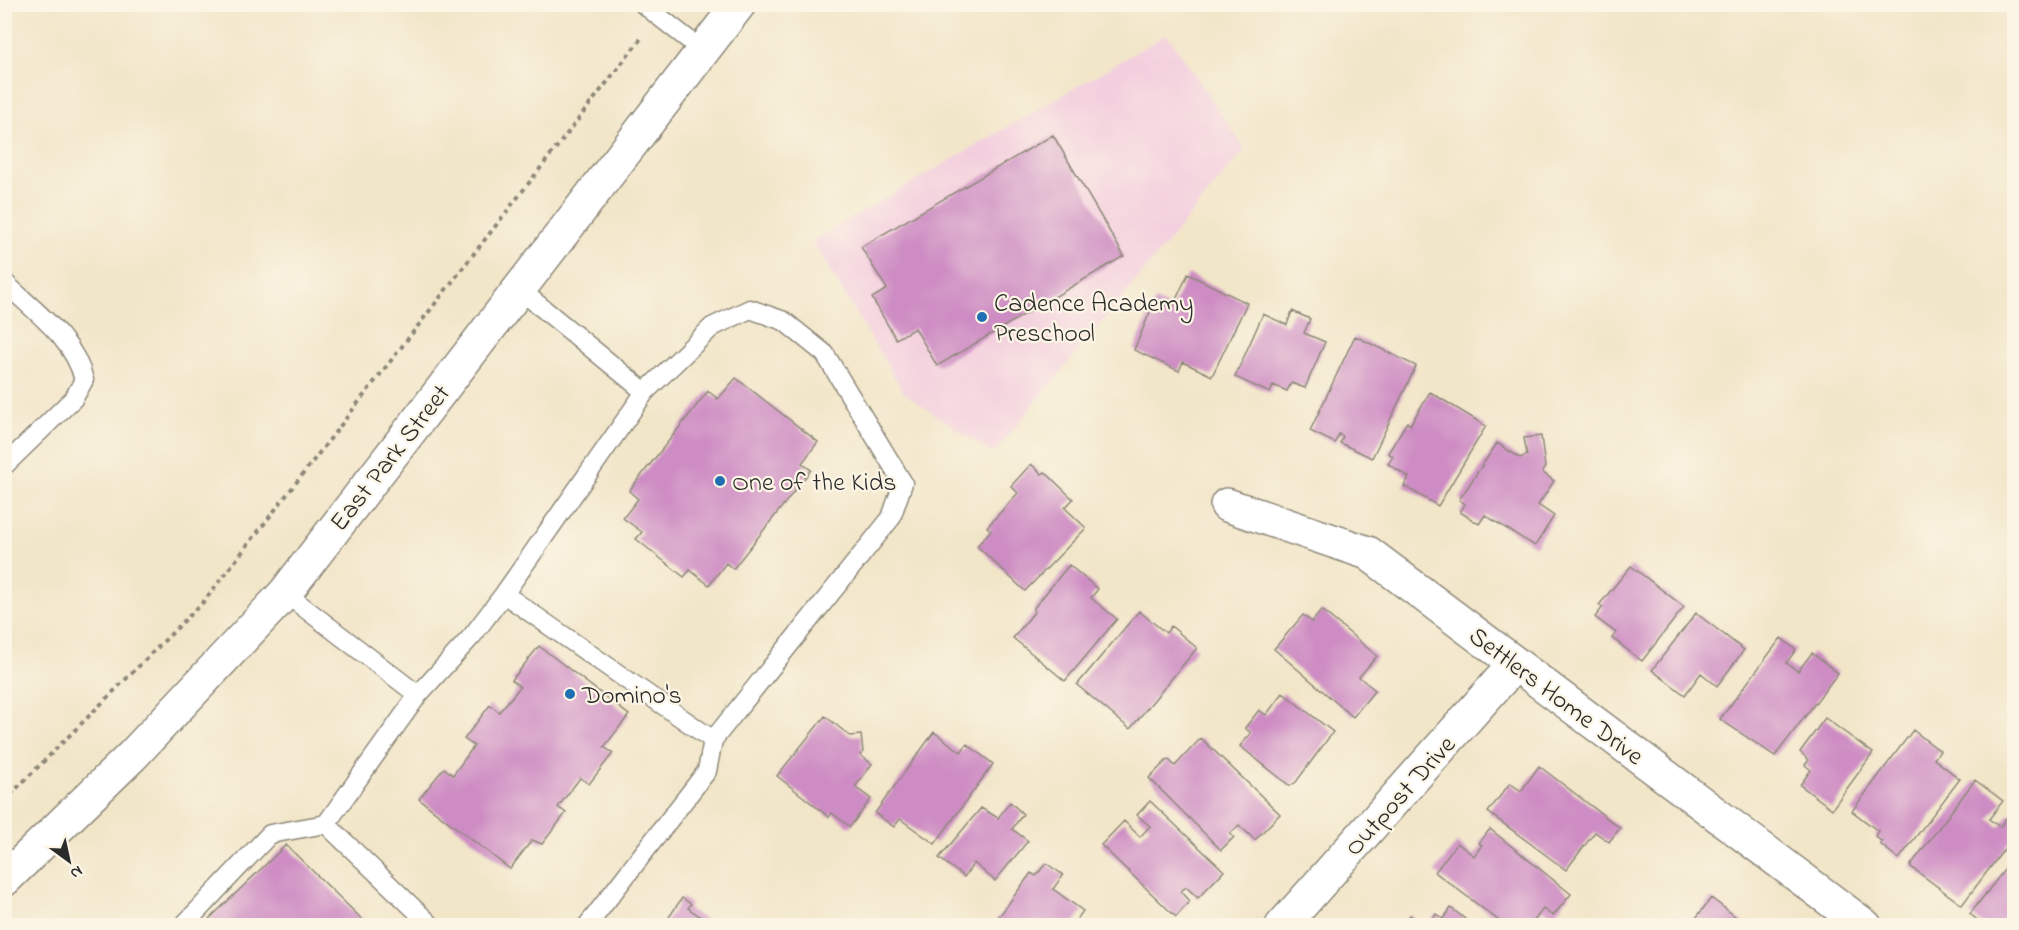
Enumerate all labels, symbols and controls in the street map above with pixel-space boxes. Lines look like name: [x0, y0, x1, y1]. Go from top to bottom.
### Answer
place label: Cadence Academy Preschool: [994, 286, 1194, 354]
marker: Cadence Academy Preschool: [975, 310, 989, 324]
street label: East Park Street: [322, 377, 461, 540]
place label: One of the Kids: [732, 465, 897, 503]
marker: One of the Kids: [713, 474, 727, 488]
street label: Settlers Home Drive: [1460, 619, 1651, 776]
place label: Domino's: [581, 678, 682, 716]
marker: Domino's: [563, 687, 577, 701]
street label: Outpost Drive: [1337, 728, 1466, 866]
north arrow: [39, 831, 99, 891]
text: N: [65, 859, 87, 885]

